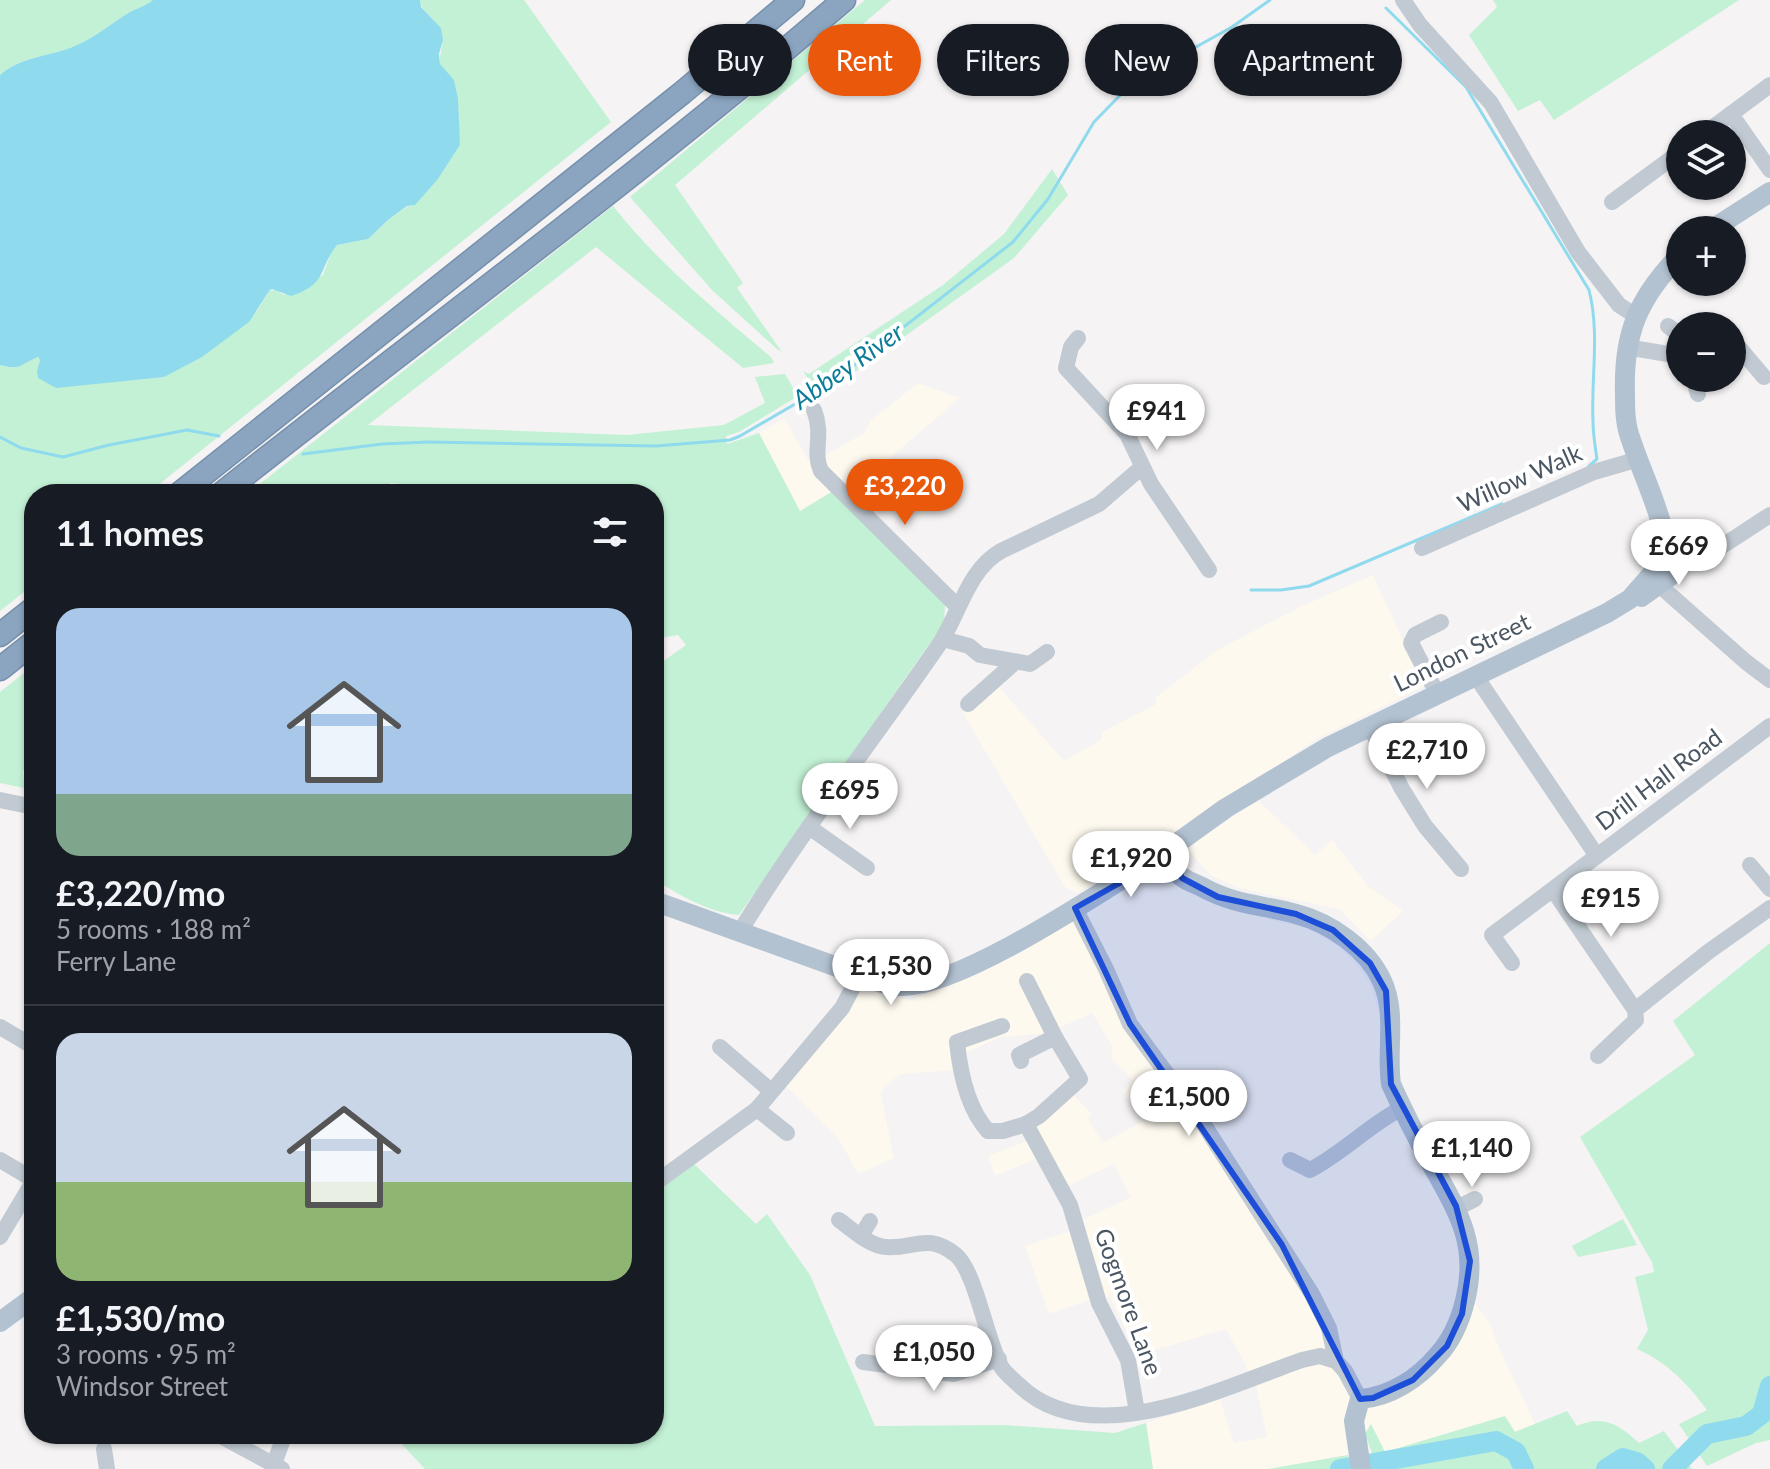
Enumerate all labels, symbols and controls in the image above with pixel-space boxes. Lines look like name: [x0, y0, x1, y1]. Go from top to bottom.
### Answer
chip: Buy: [688, 24, 792, 96]
chip: Rent: [808, 24, 921, 96]
chip: Filters: [937, 24, 1069, 96]
chip: New: [1085, 24, 1198, 96]
chip: Apartment: [1214, 24, 1402, 96]
map controls: [1666, 120, 1746, 392]
button: layers: [1666, 120, 1746, 200]
button: +: [1666, 216, 1746, 296]
button: −: [1666, 312, 1746, 392]
water label: Abbey River: [785, 315, 910, 416]
pin: £941: [1110, 384, 1204, 452]
text: £941: [1127, 394, 1187, 426]
street label: Willow Walk: [1453, 437, 1587, 518]
pin: £3,220: [840, 459, 970, 527]
text: £3,220: [864, 469, 946, 501]
icon: filters: [588, 510, 632, 554]
text: 11 homes: [56, 512, 204, 553]
pin: £669: [1632, 519, 1726, 587]
text: £669: [1649, 529, 1709, 561]
street label: London Street: [1388, 606, 1535, 697]
icon: home: [272, 660, 416, 804]
street label: Drill Hall Road: [1589, 722, 1727, 836]
pin: £2,710: [1362, 723, 1492, 791]
text: £2,710: [1386, 733, 1468, 765]
pin: £695: [803, 763, 897, 831]
text: £695: [820, 773, 880, 805]
pin: £1,920: [1066, 831, 1196, 899]
text: £1,920: [1090, 841, 1172, 873]
pin: £915: [1564, 871, 1658, 939]
text: £3,220/mo: [56, 872, 225, 913]
text: £915: [1581, 881, 1641, 913]
text: 5 rooms · 188 m²: [56, 913, 251, 945]
pin: £1,530: [826, 939, 956, 1007]
text: Ferry Lane: [56, 945, 176, 977]
text: £1,530: [850, 949, 932, 981]
pin: £1,500: [1124, 1070, 1254, 1138]
text: £1,500: [1148, 1080, 1230, 1112]
icon: home: [272, 1085, 416, 1229]
pin: £1,140: [1407, 1121, 1537, 1189]
text: £1,140: [1431, 1131, 1513, 1163]
street label: Gogmore Lane: [1089, 1224, 1169, 1379]
text: £1,530/mo: [56, 1297, 225, 1338]
pin: £1,050: [869, 1325, 999, 1393]
text: £1,050: [893, 1335, 975, 1367]
text: 3 rooms · 95 m²: [56, 1338, 236, 1370]
text: Windsor Street: [56, 1370, 228, 1402]

